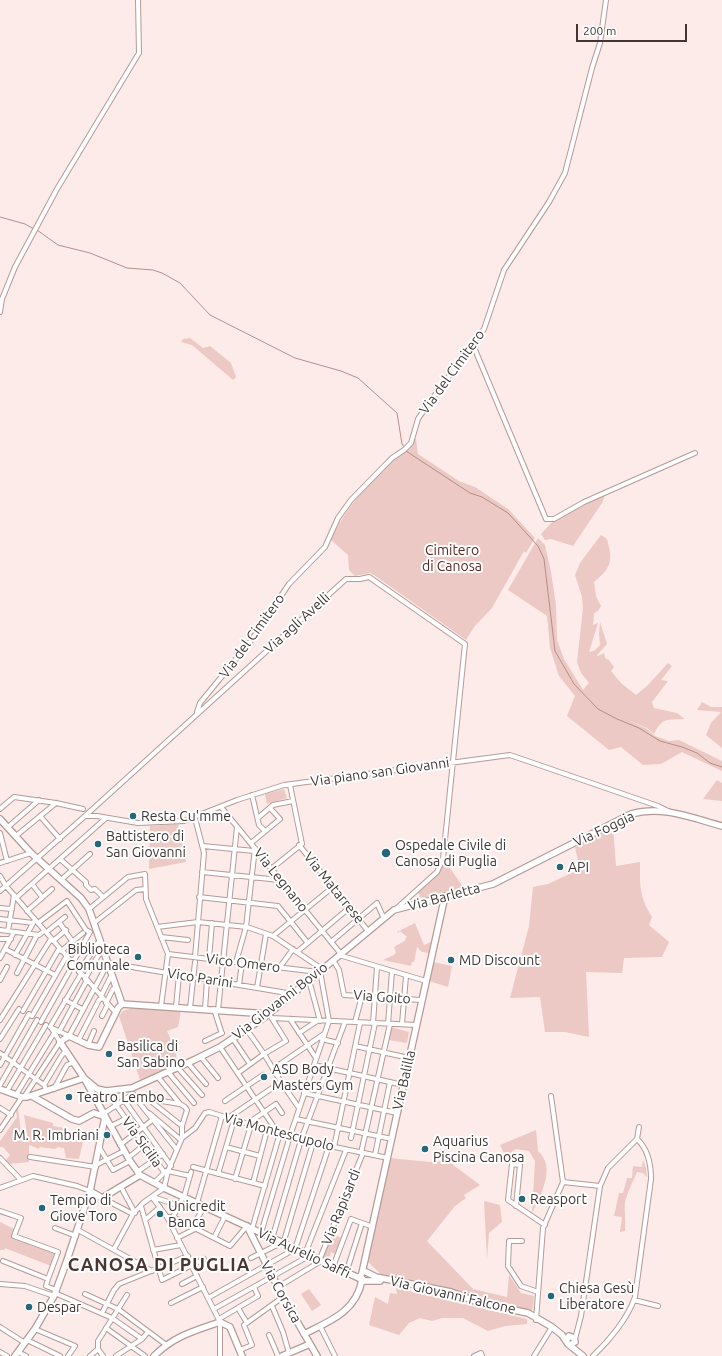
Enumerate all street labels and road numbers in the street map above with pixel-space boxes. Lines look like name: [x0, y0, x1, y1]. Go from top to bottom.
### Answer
street label: Via del Cimitero: [416, 327, 488, 417]
street label: Via agli Avelli: [261, 589, 333, 657]
street label: Via del Cimitero: [216, 591, 288, 681]
street label: Via piano san Giovanni: [309, 754, 451, 790]
street label: Via Foggia: [571, 808, 637, 850]
street label: Via Legnano: [250, 845, 312, 915]
street label: Via Matarrese: [300, 849, 368, 927]
street label: Via Barletta: [406, 879, 482, 915]
street label: Vico Omero: [205, 950, 281, 976]
street label: Via Giovanni Bovio: [229, 959, 331, 1043]
street label: Vico Parini: [166, 965, 234, 991]
street label: Via Goito: [353, 987, 411, 1007]
street label: Via Balilla: [389, 1048, 419, 1112]
street label: Via Montescupolo: [222, 1109, 336, 1155]
street label: Via Sicilia: [118, 1114, 166, 1170]
street label: Via Rapisardi: [318, 1166, 364, 1248]
street label: Via Aurelio Saffi: [255, 1224, 353, 1282]
street label: Via Corsica: [257, 1258, 305, 1326]
street label: Via Giovanni Falcone: [388, 1272, 518, 1318]

